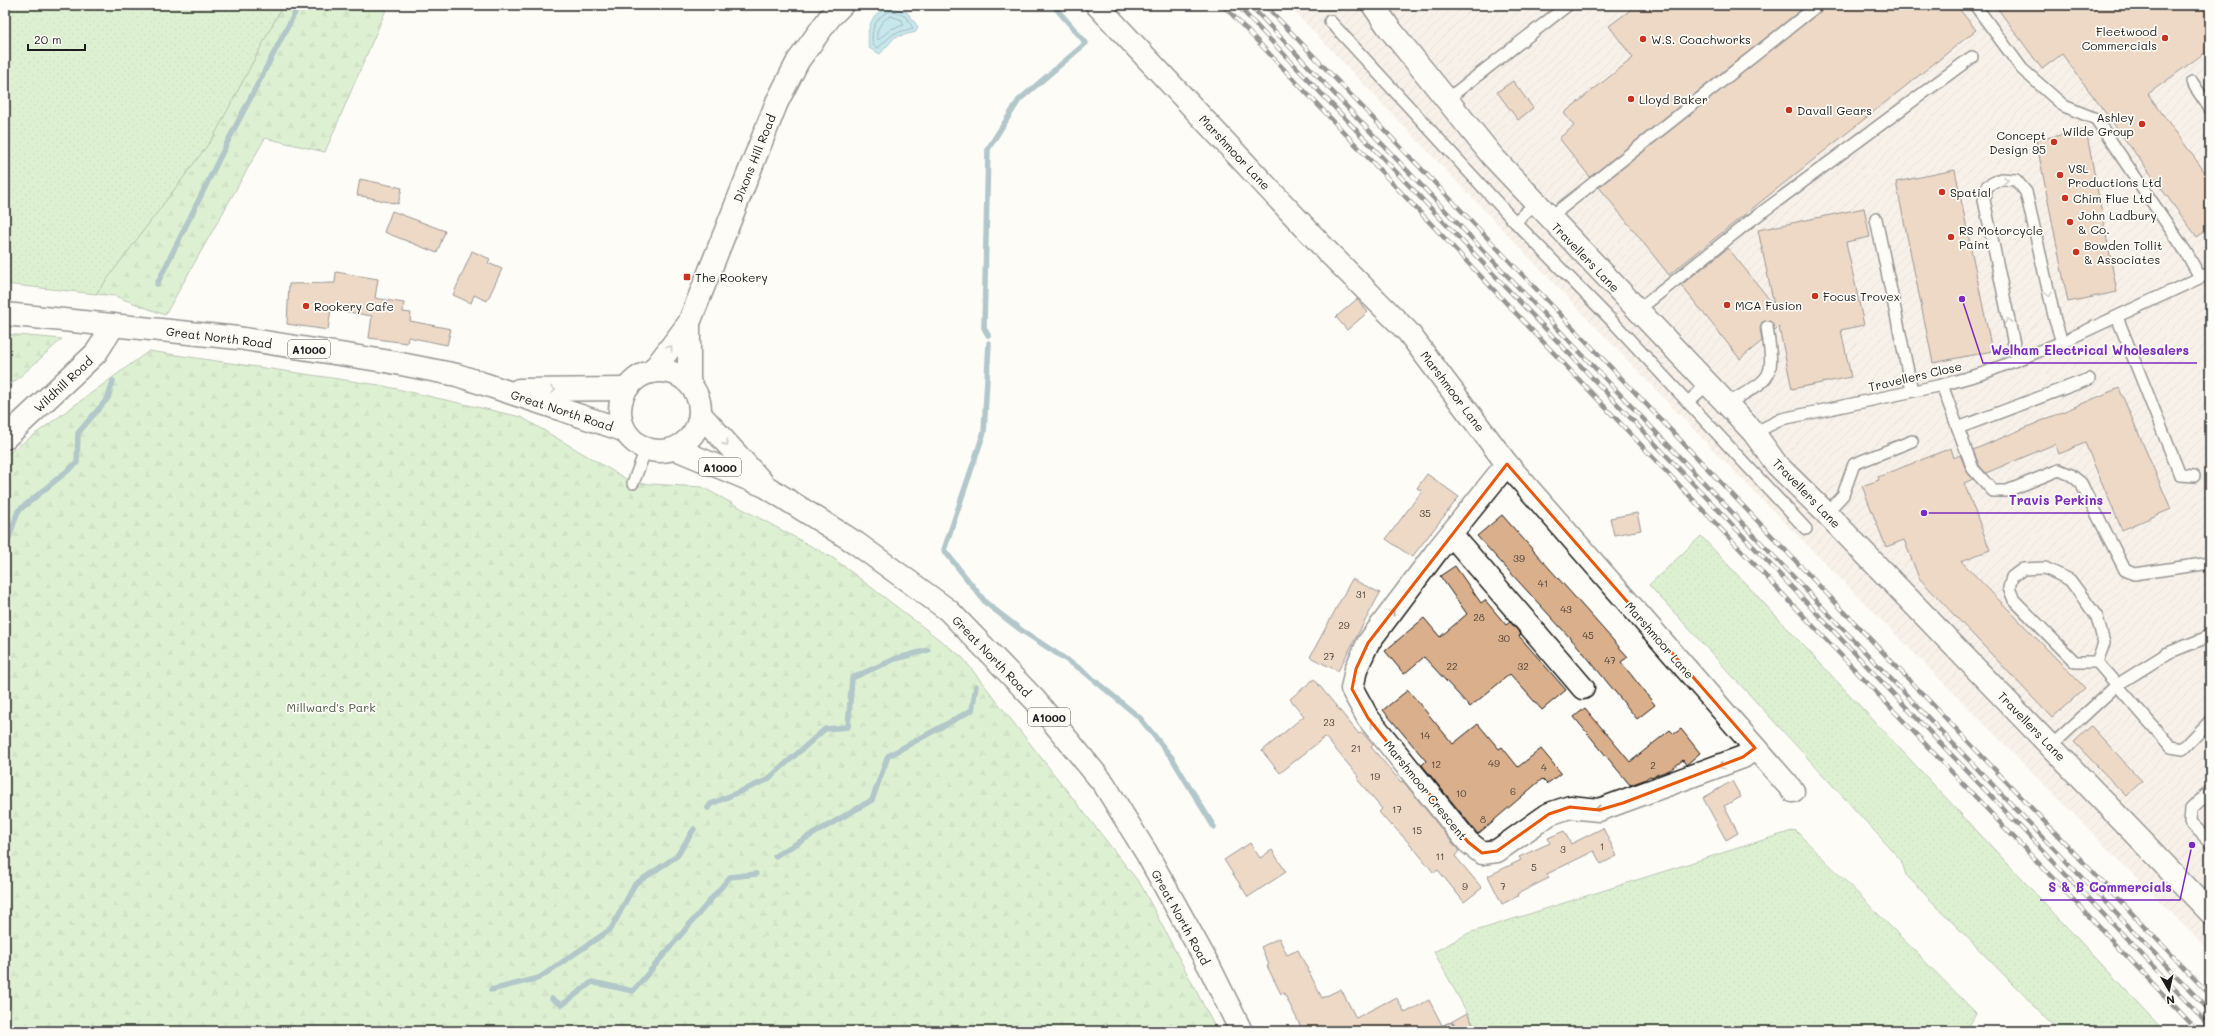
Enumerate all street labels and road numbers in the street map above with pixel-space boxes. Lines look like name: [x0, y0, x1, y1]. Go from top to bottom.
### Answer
street label: Dixons Hill Road: [729, 111, 779, 204]
street label: Marshmoor Lane: [1196, 111, 1274, 193]
street label: Travellers Lane: [1549, 219, 1623, 295]
street label: Great North Road: [165, 323, 273, 351]
road number: A1000: [288, 340, 330, 358]
street label: Marshmoor Lane: [1417, 347, 1489, 435]
street label: Wildhill Road: [30, 352, 96, 415]
street label: Travellers Close: [1867, 358, 1963, 394]
street label: Great North Road: [509, 386, 616, 434]
street label: Travellers Lane: [1770, 455, 1844, 531]
road number: A1000: [699, 458, 741, 476]
street label: Marshmoor Lane: [1622, 598, 1698, 682]
street label: Great North Road: [949, 612, 1035, 700]
street label: Travellers Lane: [1995, 688, 2069, 764]
road number: A1000: [1028, 708, 1070, 726]
street label: Marshmoor Crescent: [1381, 737, 1471, 843]
street label: Great North Road: [1148, 866, 1214, 968]

